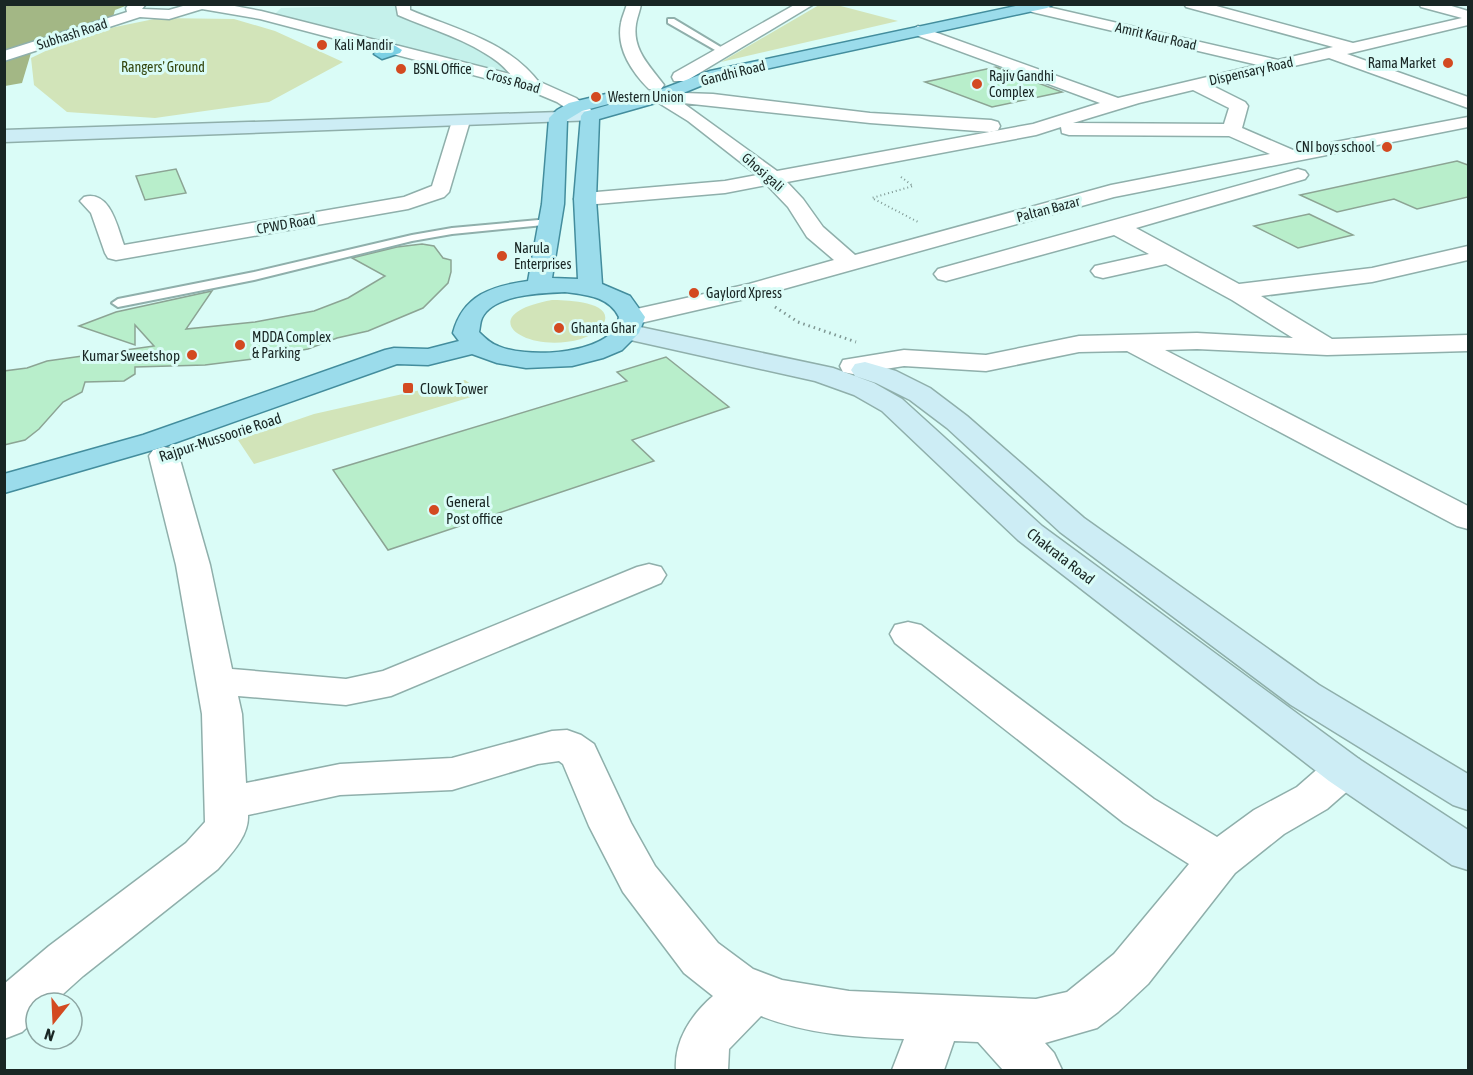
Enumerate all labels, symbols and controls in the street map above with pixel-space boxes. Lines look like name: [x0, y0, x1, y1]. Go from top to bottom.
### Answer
street label: Subhash Road: [35, 15, 109, 53]
street label: Amrit Kaur Road: [1114, 19, 1198, 53]
place label: Kali Mandir: [334, 37, 393, 53]
marker: Kali Mandir: [315, 38, 329, 52]
street label: Dispensary Road: [1207, 54, 1295, 88]
place label: Rama Market: [1368, 55, 1436, 71]
marker: Rama Market: [1441, 56, 1455, 70]
street label: Gandhi Road: [699, 57, 767, 89]
park label: Rangers' Ground: [121, 59, 205, 75]
place label: BSNL Office: [413, 61, 472, 77]
marker: BSNL Office: [394, 62, 408, 76]
street label: Cross Road: [484, 66, 542, 96]
place label: Rajiv Gandhi Complex: [989, 68, 1054, 100]
marker: Rajiv Gandhi Complex: [970, 77, 984, 91]
place label: Western Union: [608, 89, 684, 105]
marker: Western Union: [589, 90, 603, 104]
place label: CNI boys school: [1295, 139, 1375, 155]
marker: CNI boys school: [1380, 140, 1394, 154]
street label: Ghosi gali: [739, 150, 787, 194]
street label: Paltan Bazar: [1015, 193, 1082, 225]
street label: CPWD Road: [255, 211, 317, 237]
place label: Narula Enterprises: [514, 240, 571, 272]
marker: Narula Enterprises: [495, 249, 509, 263]
place label: Gaylord Xpress: [706, 285, 782, 301]
marker: Gaylord Xpress: [687, 286, 701, 300]
place label: Ghanta Ghar: [571, 320, 637, 336]
marker: Ghanta Ghar: [552, 321, 566, 335]
place label: MDDA Complex & Parking: [252, 329, 331, 361]
marker: MDDA Complex & Parking: [233, 338, 247, 352]
place label: Kumar Sweetshop: [82, 347, 180, 364]
marker: Kumar Sweetshop: [185, 348, 199, 362]
place label: Clowk Tower: [420, 380, 488, 397]
marker: Clowk Tower: [401, 381, 415, 395]
street label: Rajpur-Mussoorie Road: [157, 409, 283, 465]
place label: General Post office: [446, 493, 503, 527]
marker: General Post office: [427, 503, 441, 517]
street label: Chakrata Road: [1024, 524, 1098, 588]
north arrow: [24, 991, 84, 1051]
text: N: [42, 1025, 57, 1045]

